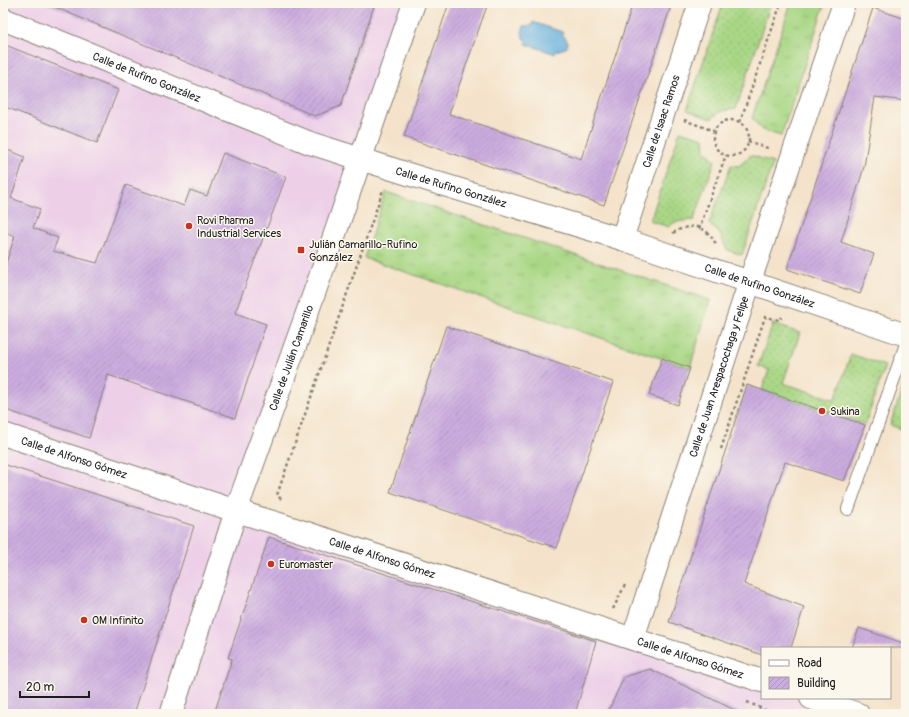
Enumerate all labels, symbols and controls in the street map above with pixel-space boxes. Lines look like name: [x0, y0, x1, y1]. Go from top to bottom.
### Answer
street label: Calle de Rufino González: [91, 49, 203, 105]
street label: Calle de Isaac Ramos: [640, 73, 682, 169]
street label: Calle de Rufino González: [394, 164, 509, 210]
place label: Rovi Pharma Industrial Services: [197, 214, 281, 240]
marker: Rovi Pharma Industrial Services: [184, 221, 194, 231]
place label: Julián Camarillo-Rufino González: [309, 238, 417, 264]
marker: Julián Camarillo-Rufino González: [296, 245, 306, 255]
street label: Calle de Rufino González: [703, 261, 817, 310]
street label: Calle de Juan Arespacochaga y Felipe: [686, 294, 751, 459]
street label: Calle de Julián Camarillo: [266, 303, 316, 412]
place label: Sukina: [830, 405, 860, 418]
marker: Sukina: [817, 406, 827, 416]
street label: Calle de Alfonso Gómez: [19, 434, 129, 481]
street label: Calle de Alfonso Gómez: [327, 534, 438, 581]
place label: Euromaster: [279, 558, 333, 571]
marker: Euromaster: [266, 559, 276, 569]
place label: OM Infinito: [92, 614, 144, 627]
marker: OM Infinito: [79, 615, 89, 625]
street label: Calle de Alfonso Gómez: [636, 634, 746, 681]
legend: [761, 647, 891, 699]
text: Road: [797, 656, 822, 671]
scale bar: [20, 673, 89, 699]
text: Building: [797, 676, 836, 691]
text: 20 m: [26, 680, 55, 695]

